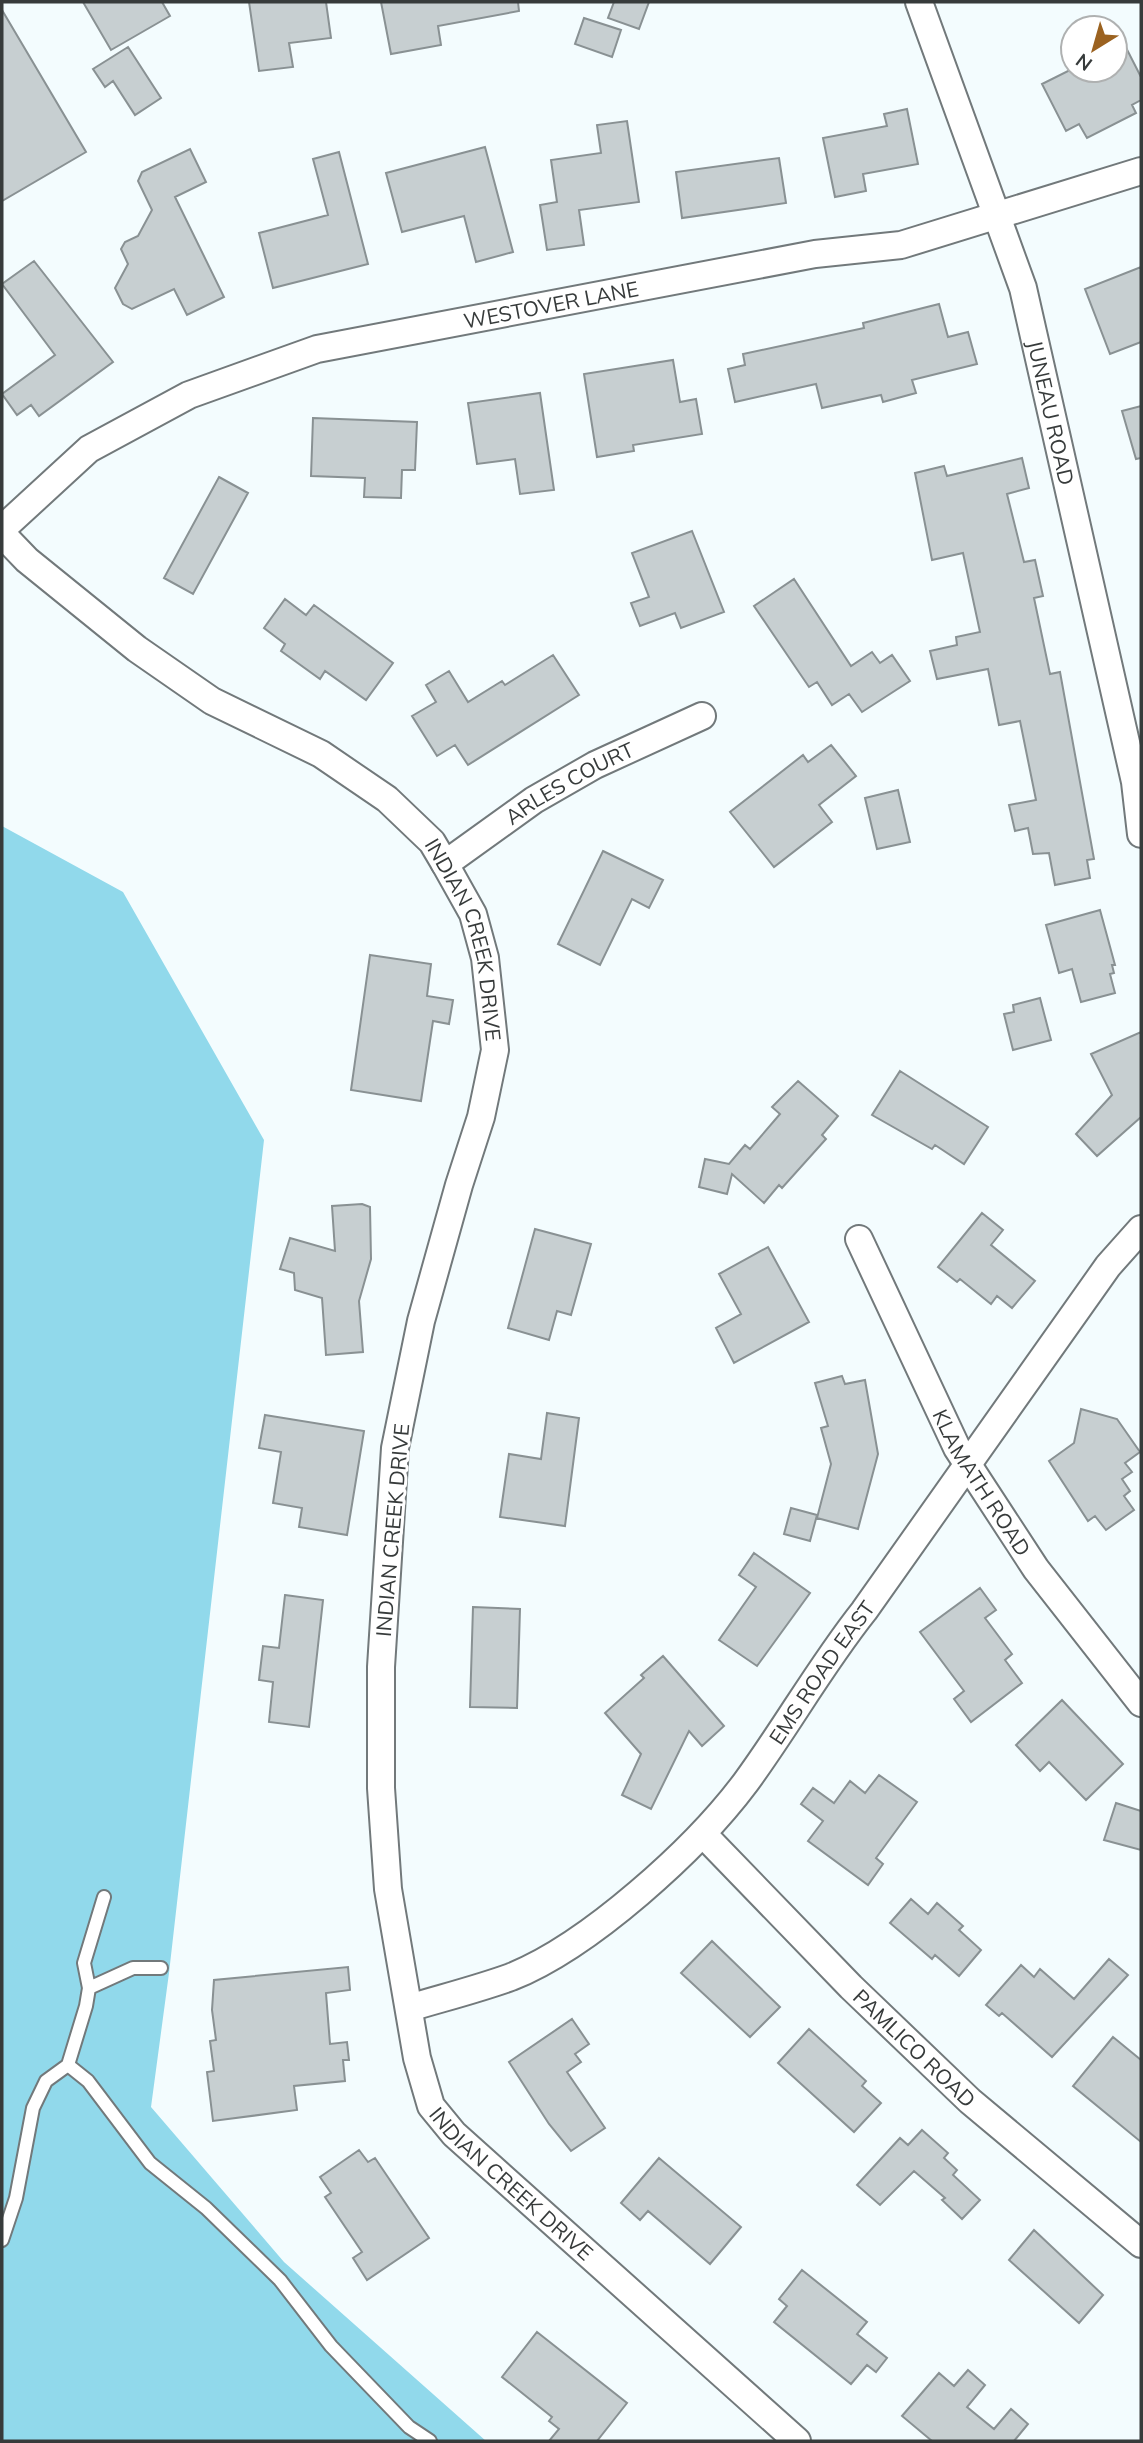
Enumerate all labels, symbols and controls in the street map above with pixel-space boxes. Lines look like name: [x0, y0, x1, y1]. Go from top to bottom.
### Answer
north arrow: [1059, 14, 1129, 84]
text: N: [1071, 49, 1097, 76]
street label: WESTOVER LANE: [461, 275, 641, 334]
street label: JUNEAU ROAD: [1022, 338, 1080, 487]
street label: ARLES COURT: [500, 736, 638, 830]
street label: INDIAN CREEK DRIVE: [420, 834, 507, 1042]
street label: KLAMATH ROAD: [928, 1405, 1037, 1561]
street label: INDIAN CREEK DRIVE: [370, 1422, 414, 1638]
street label: EMS ROAD EAST: [763, 1595, 880, 1749]
street label: PAMLICO ROAD: [848, 1983, 981, 2113]
street label: INDIAN CREEK DRIVE: [424, 2102, 599, 2266]

